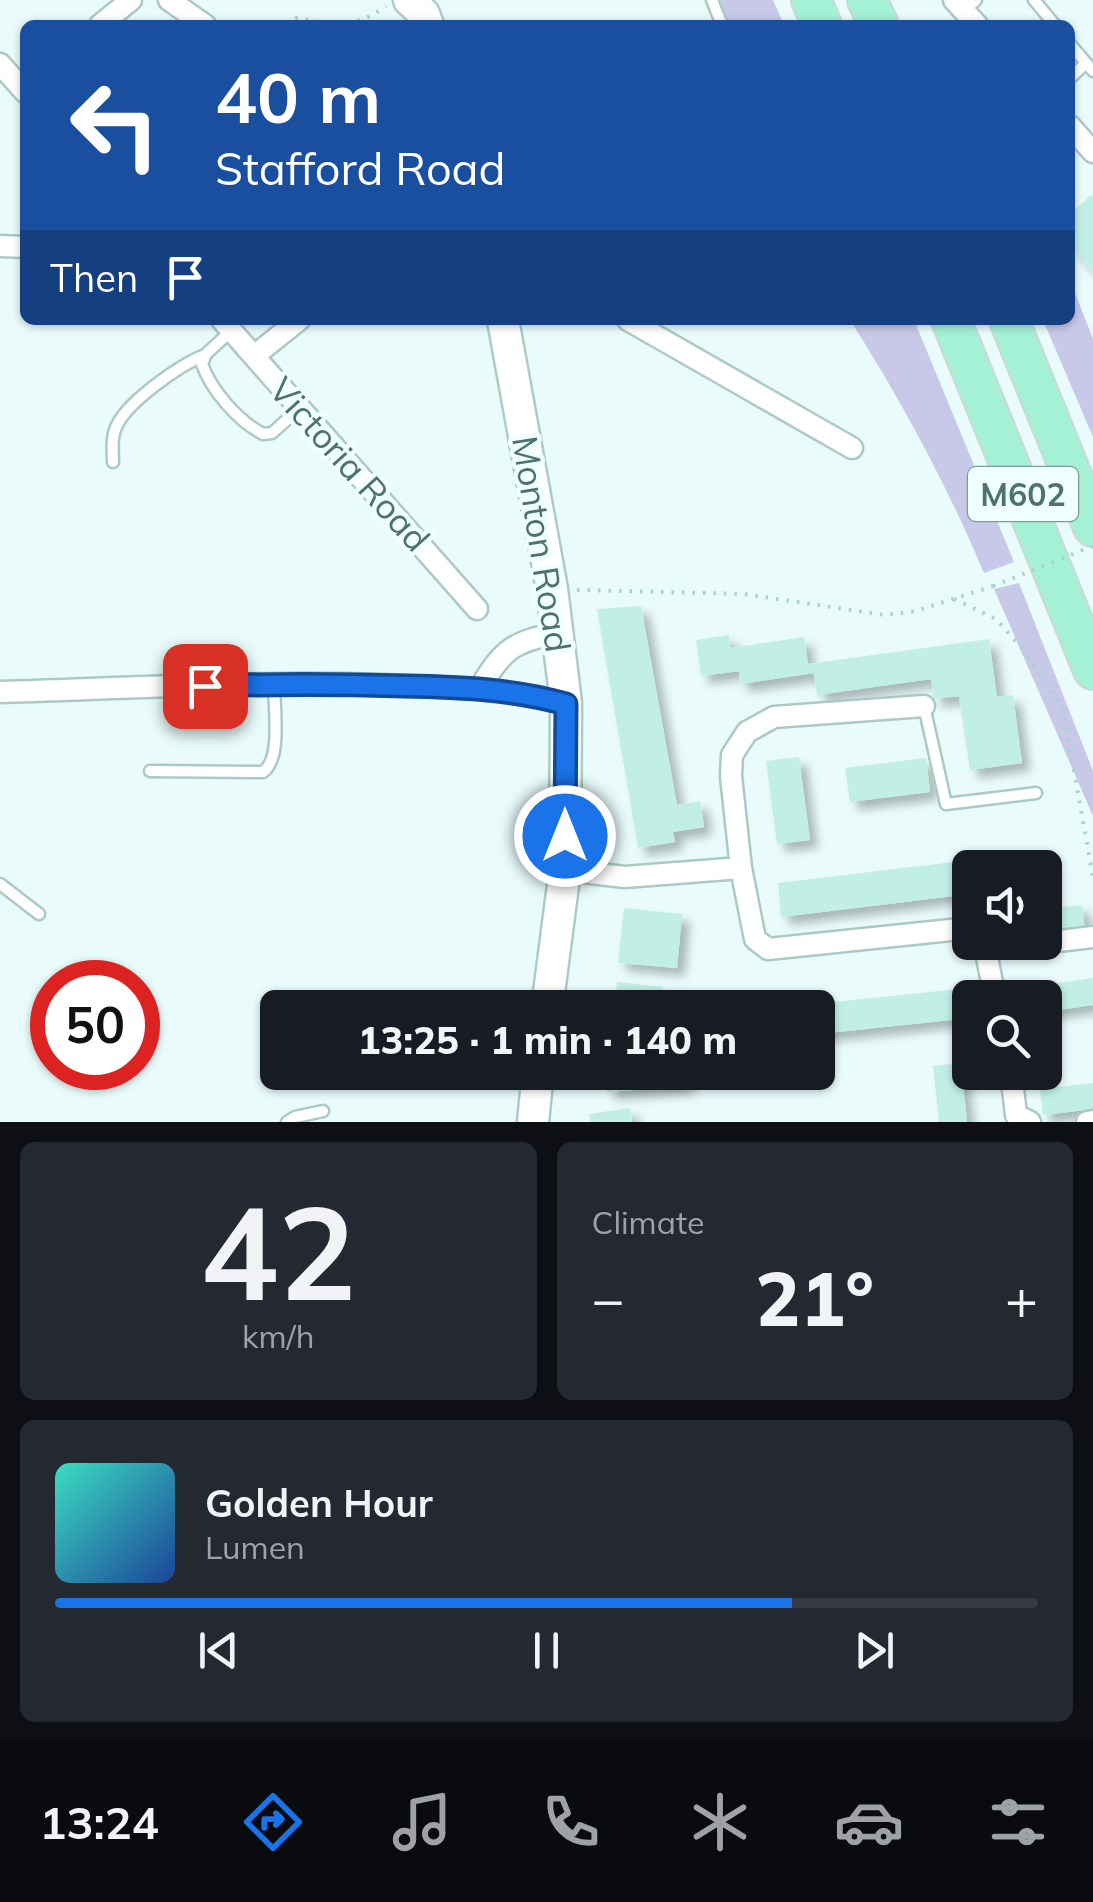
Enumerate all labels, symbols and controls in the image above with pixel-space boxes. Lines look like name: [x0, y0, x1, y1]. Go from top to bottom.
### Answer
text: 40 m: [215, 53, 381, 141]
icon: left: [50, 60, 180, 190]
text: Stafford Road: [215, 140, 506, 196]
icon: arrive: [158, 250, 213, 305]
text: Then: [50, 254, 138, 302]
street label: Victoria Road: [260, 368, 440, 560]
street label: Monton Road: [503, 433, 581, 655]
road number: M602: [968, 467, 1078, 521]
pin: [163, 644, 248, 729]
icon: arrive: [178, 659, 233, 714]
position arrow: [513, 784, 617, 888]
map controls: [952, 850, 1062, 1090]
button: sound: [952, 850, 1062, 960]
speed limit sign: 50: [30, 960, 160, 1090]
button: search: [952, 980, 1062, 1090]
text: 13:25 · 1 min · 140 m: [358, 1016, 737, 1064]
text: 42: [200, 1169, 356, 1333]
text: Climate: [592, 1202, 704, 1242]
text: 21°: [755, 1251, 874, 1345]
text: −: [592, 1264, 625, 1333]
text: +: [1005, 1264, 1038, 1333]
text: km/h: [242, 1316, 314, 1356]
text: Golden Hour: [205, 1479, 433, 1527]
text: Lumen: [205, 1527, 305, 1567]
icon: previous: [191, 1623, 246, 1678]
icon: pause: [519, 1623, 574, 1678]
icon: next: [847, 1623, 902, 1678]
icon: directions: [238, 1787, 308, 1857]
icon: music: [387, 1787, 457, 1857]
icon: phone: [536, 1787, 606, 1857]
icon: climate: [685, 1787, 755, 1857]
icon: car: [834, 1787, 904, 1857]
icon: filters: [983, 1787, 1053, 1857]
text: 13:24: [40, 1794, 159, 1850]

